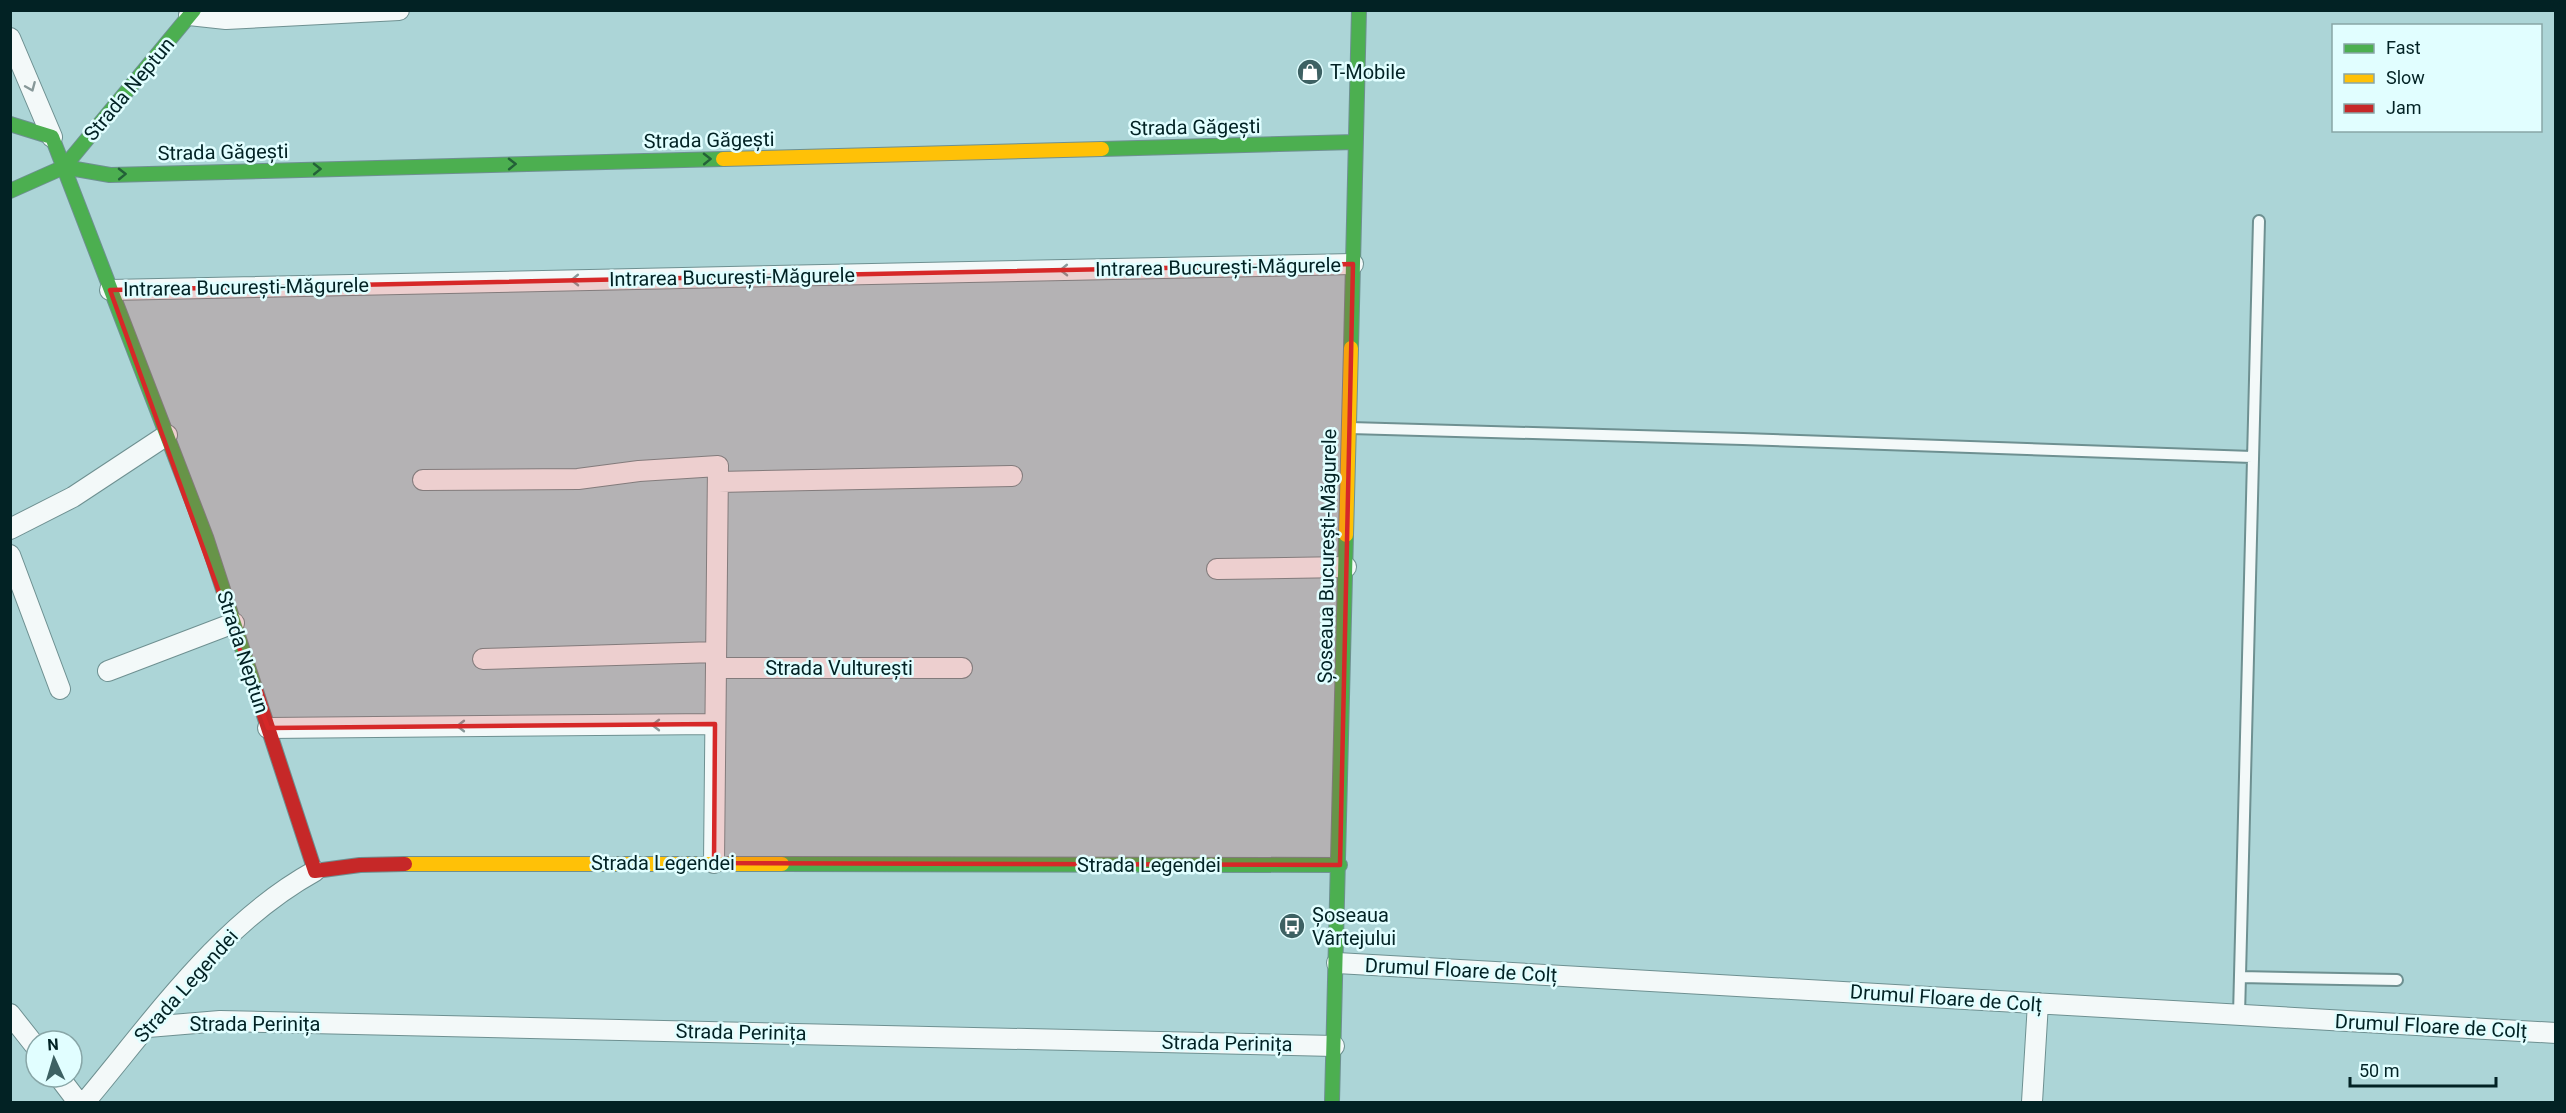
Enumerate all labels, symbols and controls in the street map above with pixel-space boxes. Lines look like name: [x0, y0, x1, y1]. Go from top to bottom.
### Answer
legend: [2332, 24, 2542, 132]
street label: Strada Neptun: [79, 32, 179, 146]
text: Fast: [2386, 37, 2421, 58]
shop icon: T-Mobile: [1295, 57, 1325, 87]
place label: T-Mobile: [1330, 60, 1406, 84]
text: Slow: [2386, 67, 2425, 88]
one-way arrow: [24, 81, 36, 92]
text: Jam: [2386, 97, 2422, 118]
street label: Strada Găgești: [1129, 114, 1261, 140]
street label: Strada Găgești: [643, 127, 775, 153]
street label: Strada Găgești: [157, 139, 289, 165]
one-way arrow: [702, 153, 711, 165]
one-way arrow: [507, 158, 516, 170]
one-way arrow: [312, 163, 321, 175]
one-way arrow: [117, 168, 126, 181]
street label: Intrarea București-Măgurele: [1095, 253, 1341, 281]
street label: Intrarea București-Măgurele: [609, 263, 855, 291]
one-way arrow: [1059, 264, 1068, 277]
street label: Intrarea București-Măgurele: [123, 273, 369, 301]
one-way arrow: [570, 274, 579, 287]
street label: Șoseaua București-Măgurele: [1313, 428, 1341, 684]
street label: Strada Neptun: [212, 588, 274, 716]
street label: Strada Vulturești: [765, 656, 913, 680]
one-way arrow: [652, 718, 661, 731]
one-way arrow: [457, 720, 466, 732]
street label: Strada Legendei: [591, 851, 735, 875]
street label: Strada Legendei: [1077, 853, 1221, 877]
place label: Șoseaua Vârtejului: [1312, 903, 1396, 950]
bus stop icon: Șoseaua Vârtejului: [1277, 911, 1307, 941]
street label: Strada Legendei: [129, 925, 243, 1047]
street label: Drumul Floare de Colț: [1364, 953, 1558, 988]
street label: Drumul Floare de Colț: [1849, 979, 2043, 1018]
street label: Drumul Floare de Colț: [2334, 1009, 2528, 1044]
street label: Strada Perinița: [190, 1012, 320, 1037]
street label: Strada Perinița: [675, 1019, 807, 1046]
north arrow: [24, 1029, 84, 1089]
street label: Strada Perinița: [1161, 1030, 1293, 1057]
text: N: [47, 1035, 59, 1054]
scale bar: [2350, 1050, 2496, 1088]
text: 50 m: [2359, 1060, 2399, 1081]

